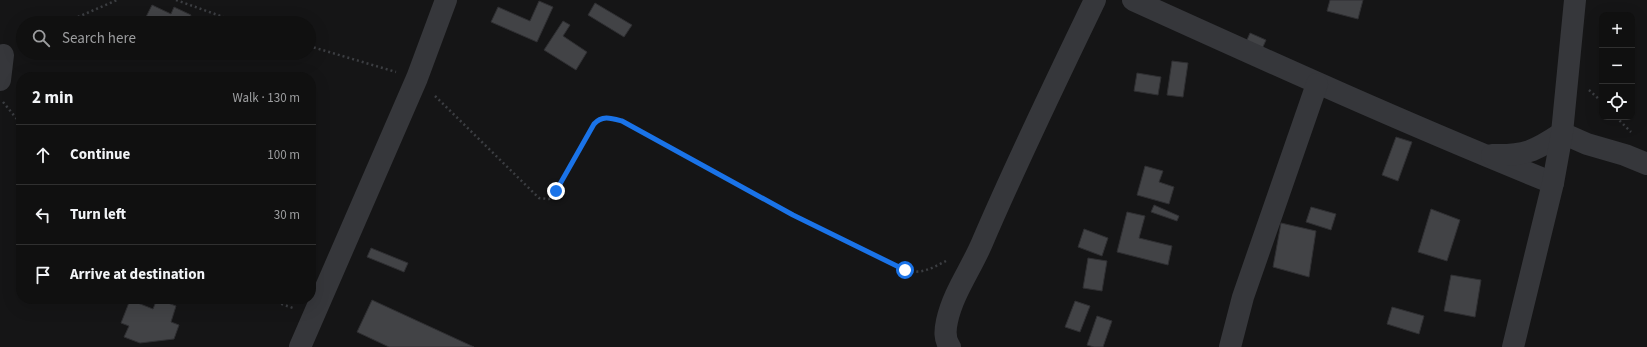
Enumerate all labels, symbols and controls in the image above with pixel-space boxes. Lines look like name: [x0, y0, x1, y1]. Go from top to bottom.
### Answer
map controls: [1599, 12, 1635, 120]
button: +: [1599, 12, 1635, 48]
search box: [16, 16, 316, 60]
icon: search: [30, 27, 52, 49]
text: Search here: [62, 28, 136, 49]
button: −: [1599, 48, 1635, 84]
button: locate: [1599, 84, 1635, 120]
text: 2 min: [32, 86, 73, 110]
text: Walk · 130 m: [232, 89, 300, 107]
icon: ahead: [32, 144, 54, 166]
text: Continue: [70, 144, 130, 165]
text: 100 m: [267, 146, 300, 164]
route end: [547, 182, 565, 200]
icon: left: [32, 204, 54, 226]
text: Turn left: [70, 204, 126, 225]
text: 30 m: [274, 206, 300, 224]
route start: [896, 261, 914, 279]
icon: arrive: [32, 264, 54, 286]
text: Arrive at destination: [70, 264, 205, 285]

